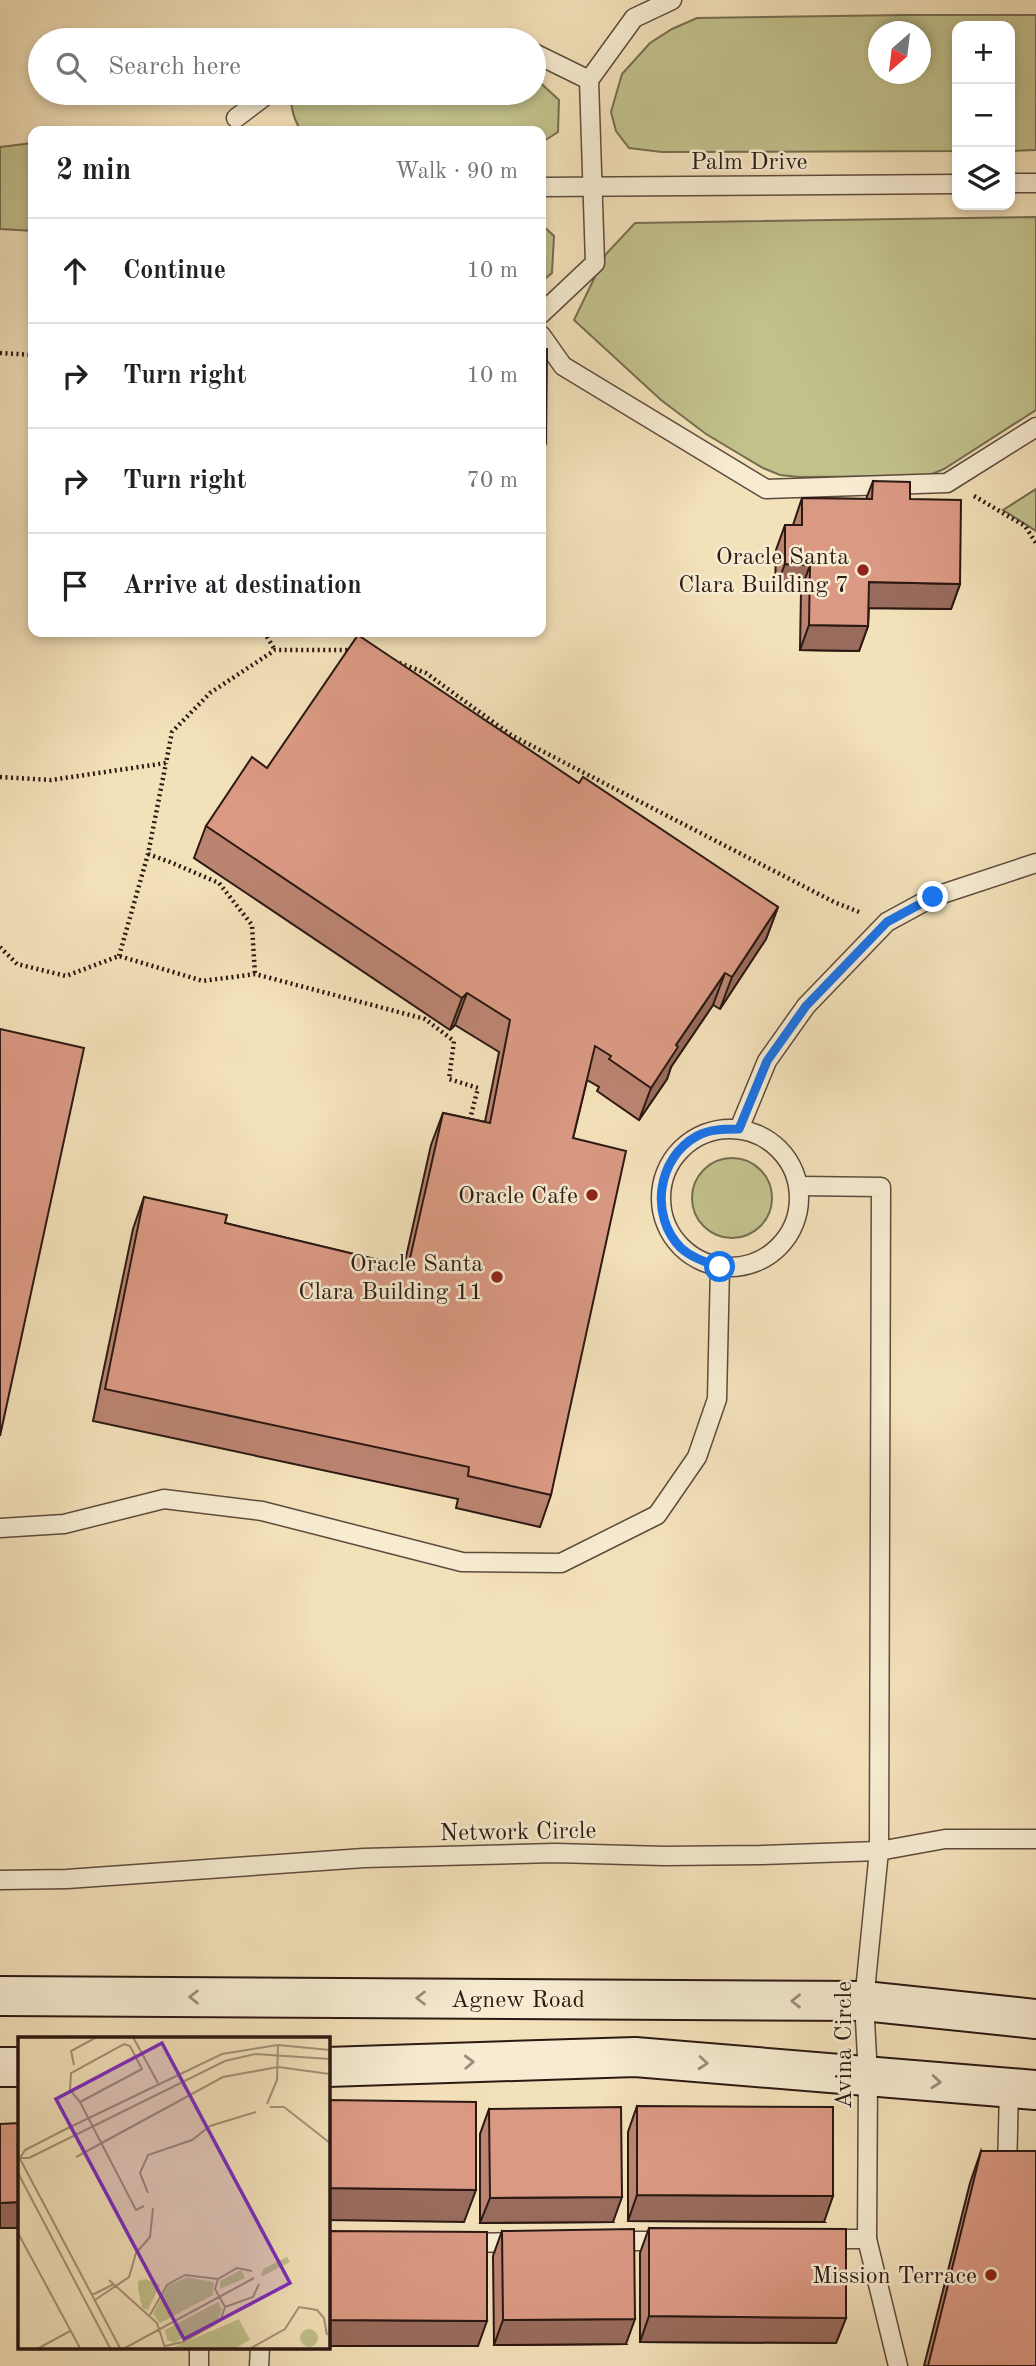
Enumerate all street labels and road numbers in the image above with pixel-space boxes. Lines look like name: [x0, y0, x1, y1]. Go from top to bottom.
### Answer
street label: Palm Drive: [690, 151, 808, 175]
street label: Network Circle: [439, 1820, 597, 1846]
street label: Avina Circle: [833, 1981, 857, 2109]
street label: Agnew Road: [451, 1989, 585, 2013]

